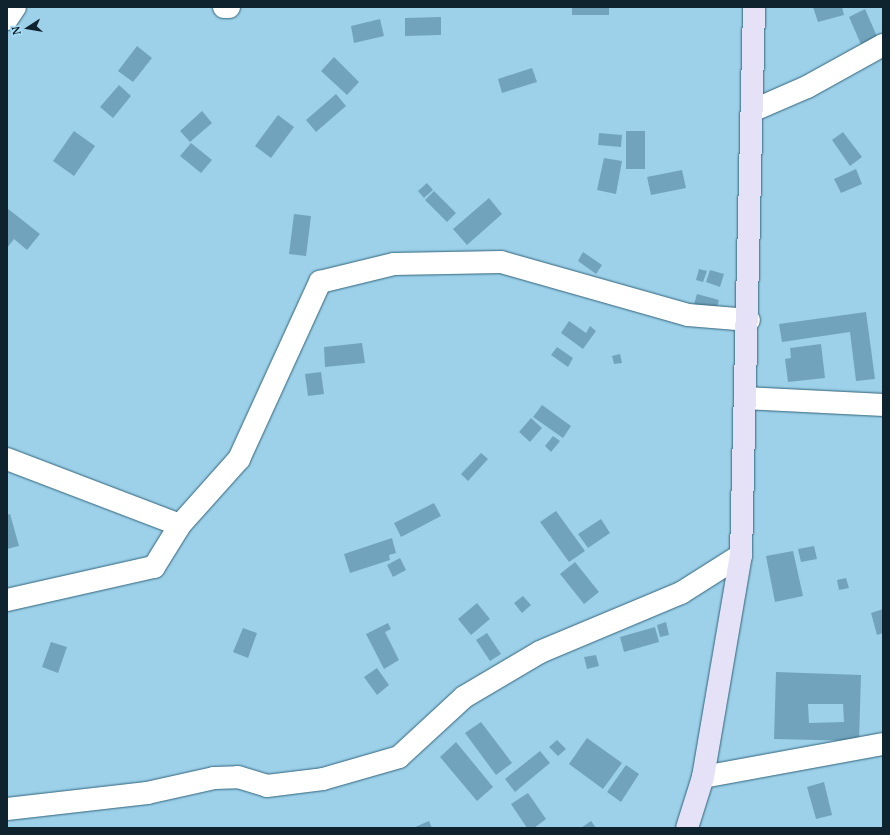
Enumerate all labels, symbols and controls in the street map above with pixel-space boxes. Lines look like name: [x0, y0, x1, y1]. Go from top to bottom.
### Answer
north arrow: [8, 8, 48, 48]
text: N: [8, 25, 24, 36]

